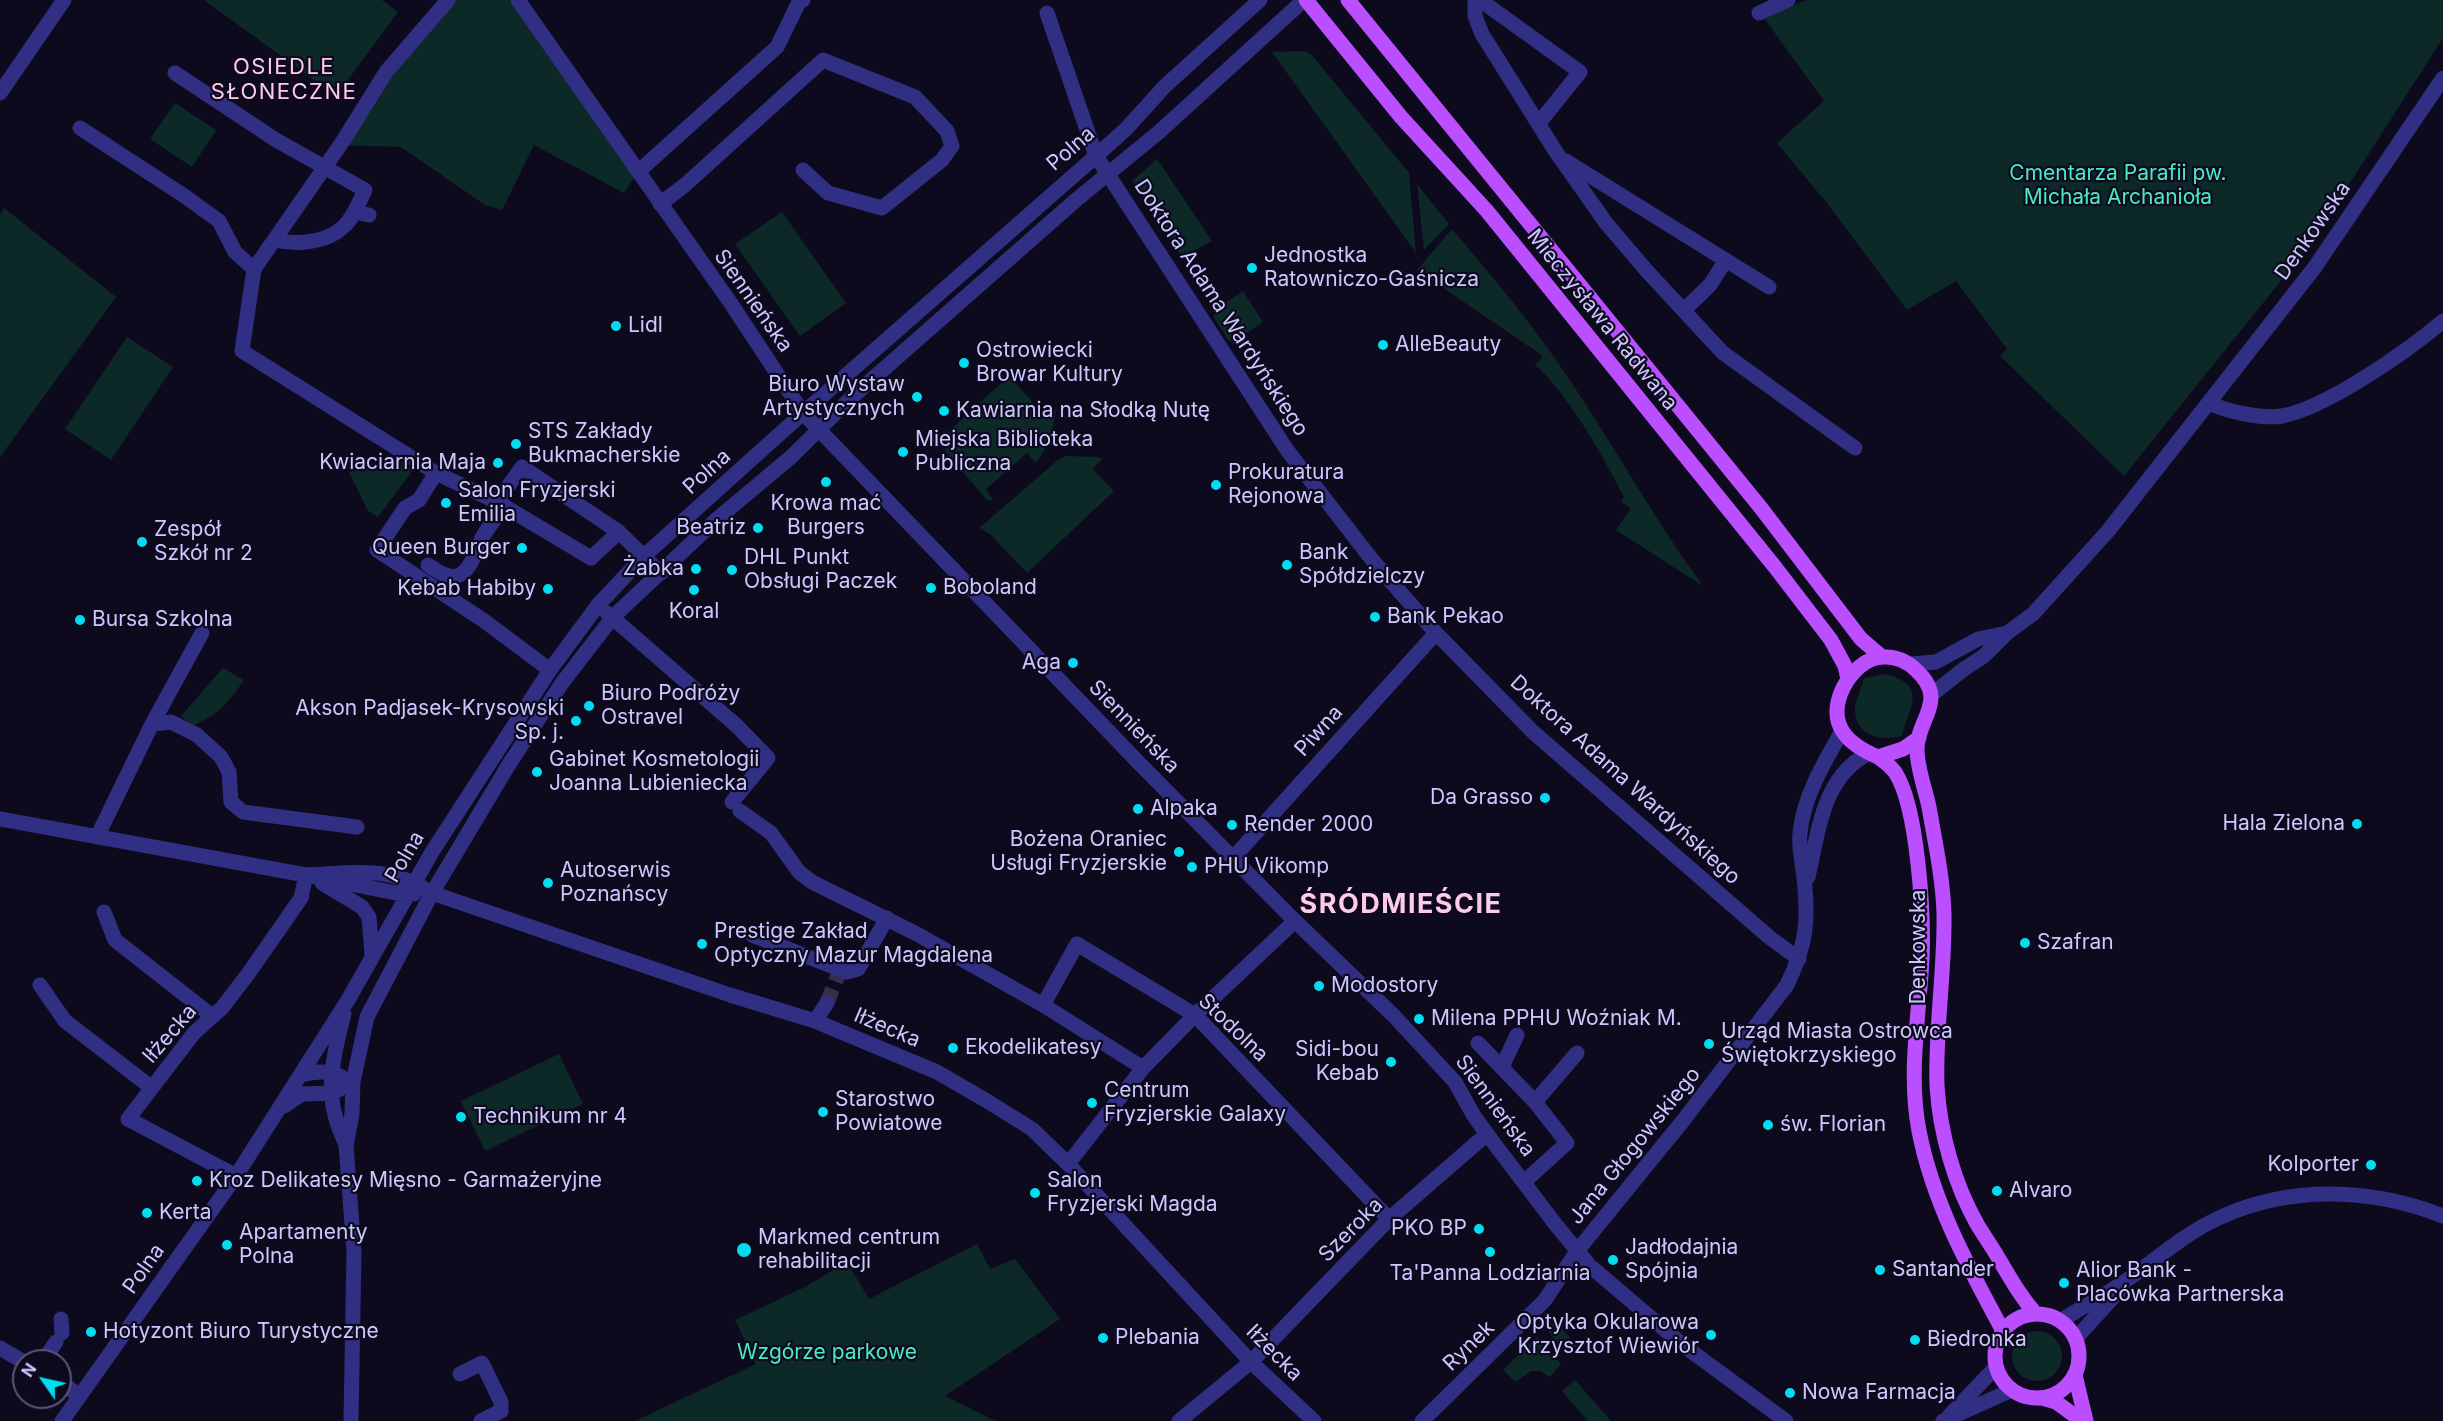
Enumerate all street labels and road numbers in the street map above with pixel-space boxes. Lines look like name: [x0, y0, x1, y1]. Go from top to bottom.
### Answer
street label: Polna: [1042, 121, 1100, 177]
street label: Doktora Adama Wardyńskiego: [1128, 175, 1314, 441]
street label: Denkowska: [2270, 177, 2356, 285]
street label: Mieczysława Radwana: [1521, 224, 1683, 416]
street label: Siennieńska: [708, 245, 798, 357]
street label: Polna: [678, 444, 736, 500]
street label: Doktora Adama Wardyńskiego: [1505, 670, 1745, 890]
street label: Siennieńska: [1083, 675, 1185, 779]
street label: Piwna: [1290, 700, 1348, 762]
street label: Polna: [380, 827, 430, 887]
street label: Denkowska: [1906, 890, 1932, 1004]
street label: Stodolna: [1193, 989, 1273, 1067]
street label: Iłżecka: [138, 999, 202, 1069]
street label: Iłżecka: [850, 1003, 924, 1053]
street label: Siennieńska: [1450, 1050, 1540, 1162]
street label: Jana Głogowskiego: [1564, 1062, 1706, 1230]
street label: Szeroka: [1314, 1193, 1388, 1267]
street label: Polna: [118, 1239, 170, 1299]
street label: Rynek: [1438, 1316, 1500, 1376]
street label: Iłżecka: [1240, 1319, 1308, 1387]

